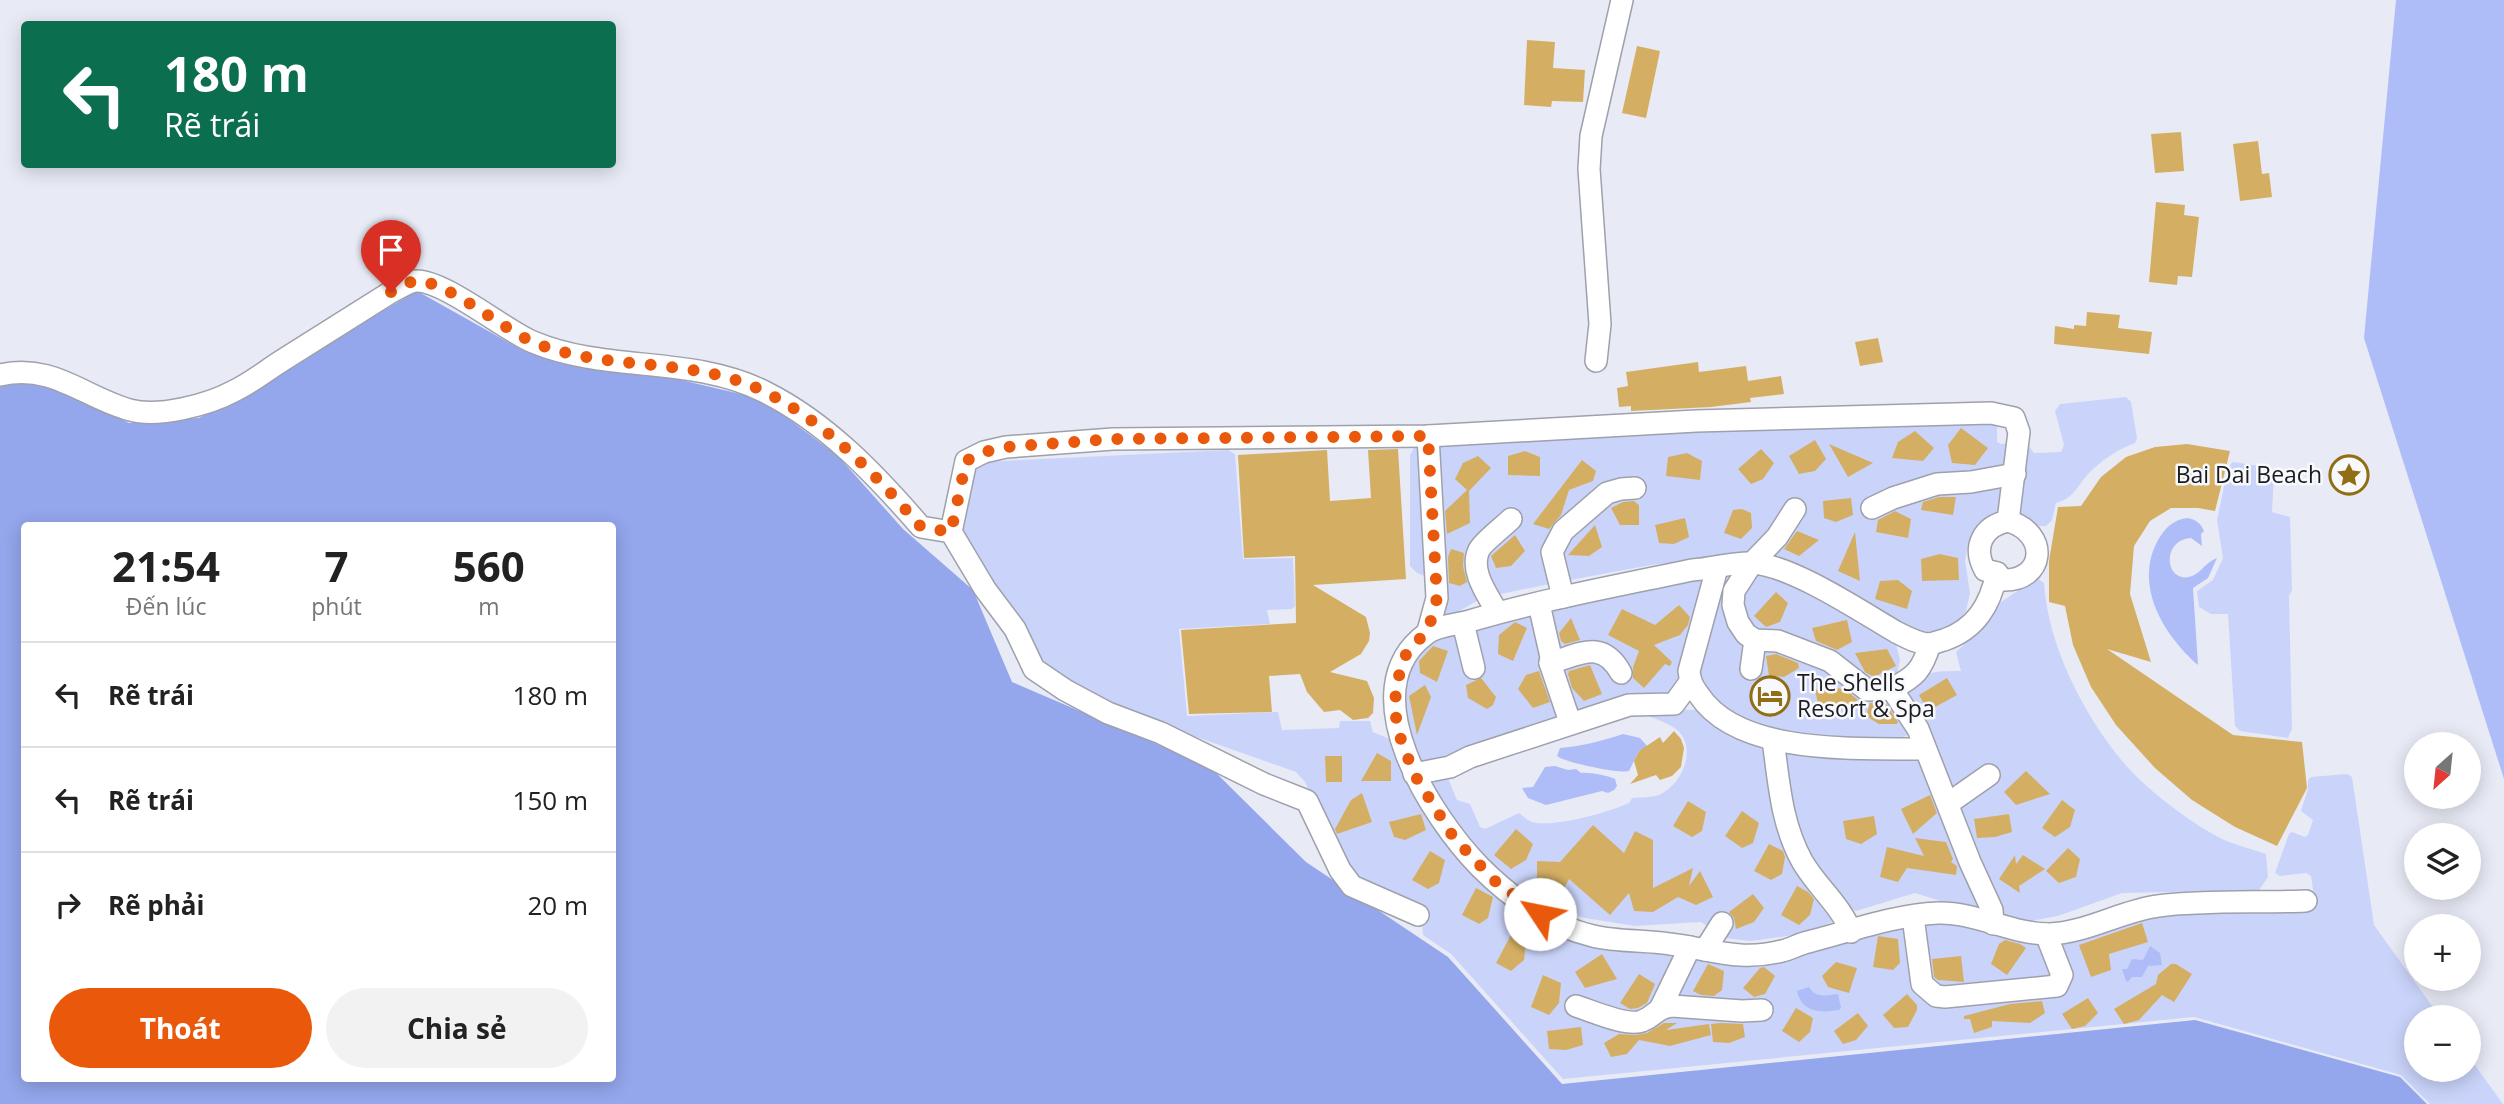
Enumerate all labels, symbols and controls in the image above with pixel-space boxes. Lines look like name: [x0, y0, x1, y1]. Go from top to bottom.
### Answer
text: 180 m: [164, 40, 309, 106]
icon: left: [49, 49, 140, 140]
text: Rẽ trái: [164, 103, 260, 146]
pin: [361, 220, 421, 292]
icon: arrive: [372, 231, 410, 269]
place icon: Bai Dai Beach: [2328, 454, 2370, 496]
place label: Bai Dai Beach: [2176, 458, 2322, 490]
text: 21:54: [112, 537, 220, 594]
text: 7: [324, 537, 348, 594]
text: 560: [453, 537, 525, 594]
text: Đến lúc: [126, 590, 206, 622]
text: phút: [311, 590, 362, 622]
text: m: [478, 590, 499, 622]
place label: The Shells Resort & Spa: [1797, 666, 1935, 724]
hotel icon: The Shells Resort & Spa: [1749, 675, 1791, 717]
icon: left: [49, 676, 87, 714]
text: Rẽ trái: [108, 677, 194, 713]
text: 180 m: [513, 677, 588, 713]
north arrow: [2404, 732, 2482, 808]
map controls: [2404, 732, 2481, 1082]
icon: left: [49, 781, 87, 819]
text: Rẽ trái: [108, 782, 194, 818]
text: 150 m: [513, 782, 588, 818]
button: layers: [2404, 823, 2481, 900]
position arrow: [1503, 877, 1577, 951]
icon: right: [49, 886, 87, 924]
text: Rẽ phải: [108, 887, 204, 923]
text: 20 m: [527, 887, 588, 923]
button: +: [2404, 914, 2481, 991]
button: Thoát: [49, 988, 312, 1068]
button: Chia sẻ: [326, 988, 588, 1068]
button: −: [2404, 1005, 2481, 1082]

